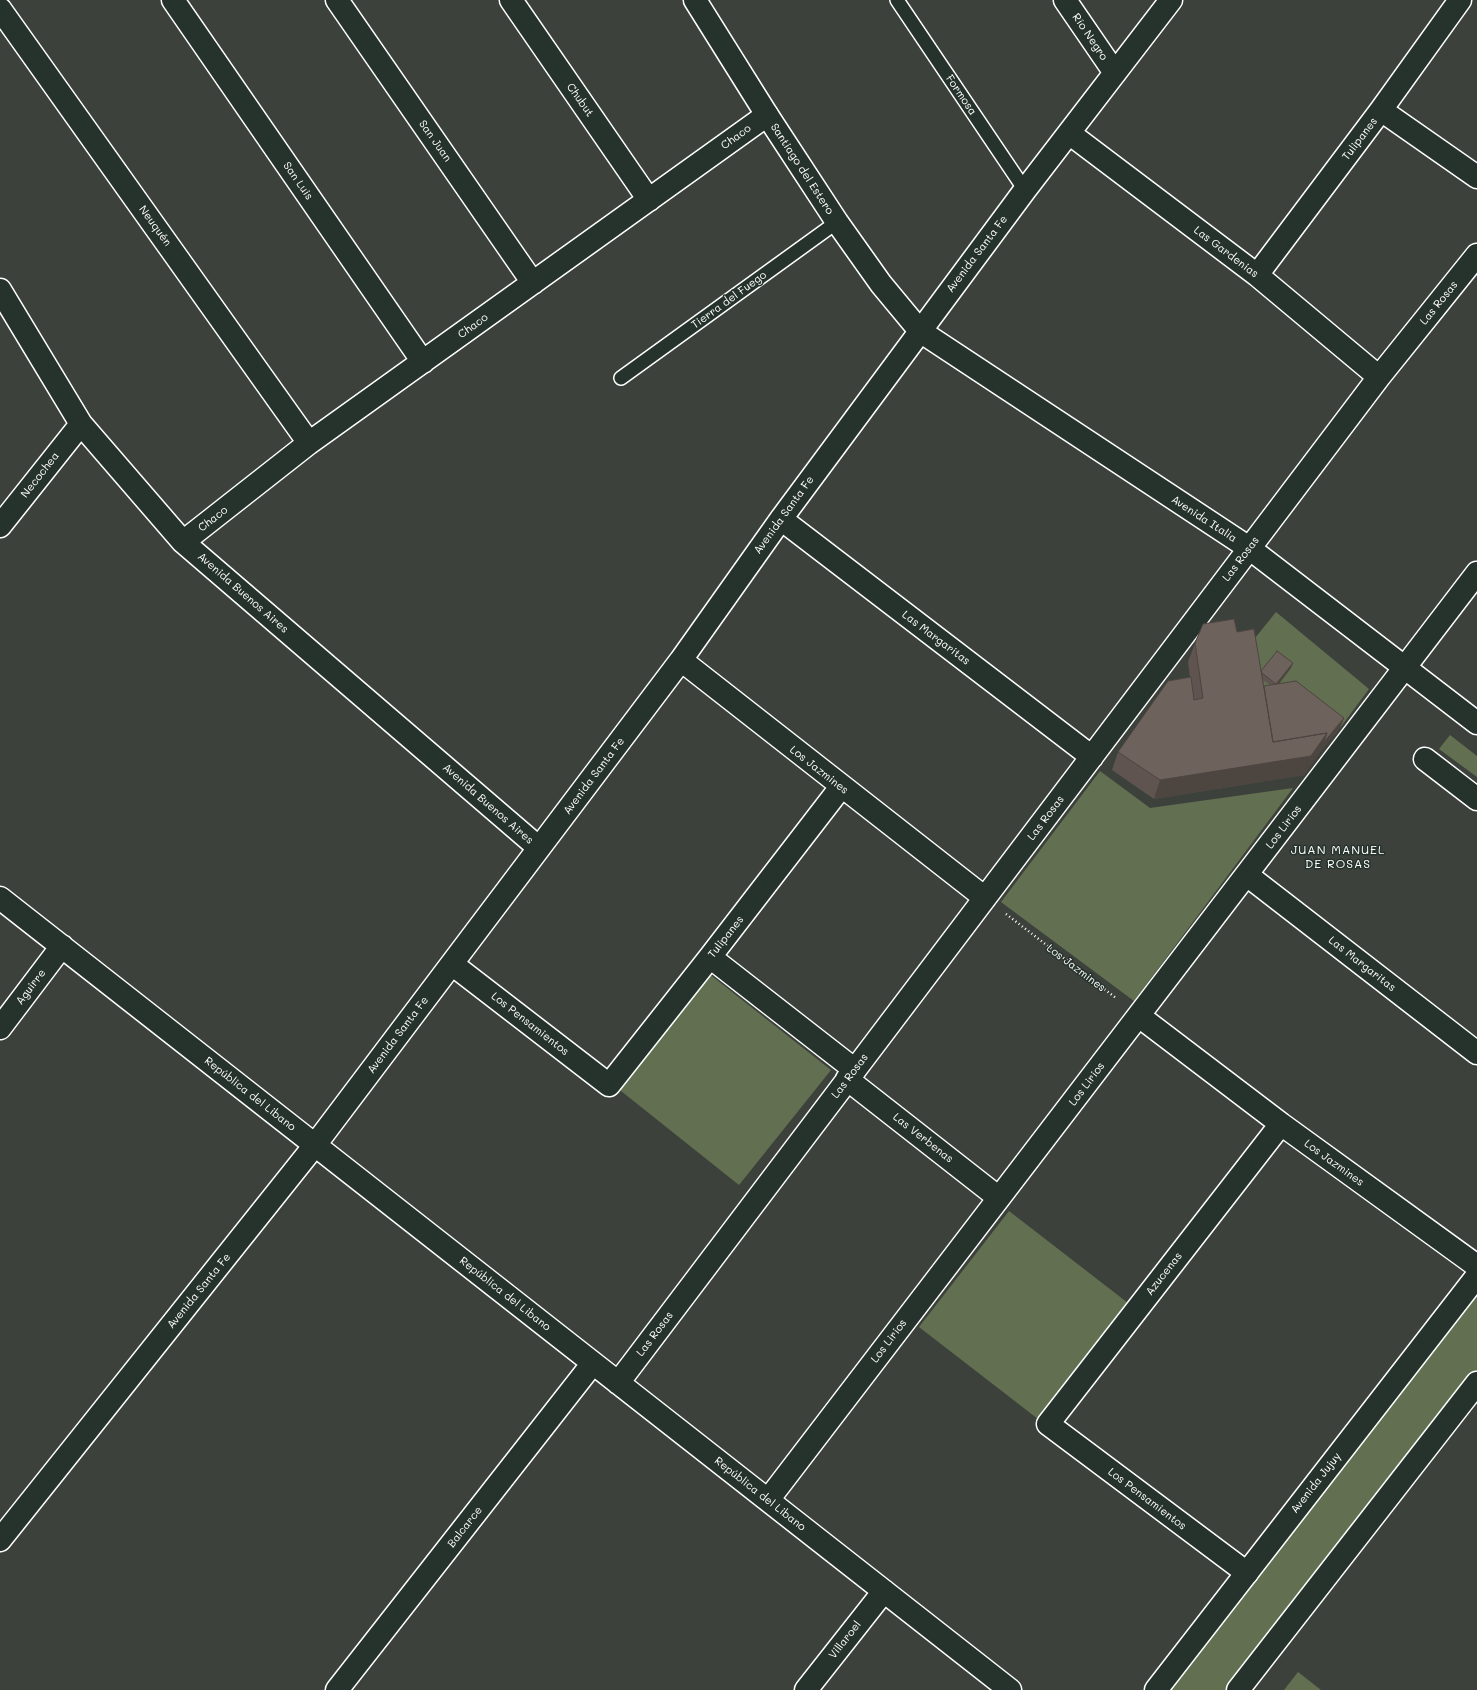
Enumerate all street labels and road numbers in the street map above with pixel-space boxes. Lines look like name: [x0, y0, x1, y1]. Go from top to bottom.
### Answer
street label: Río Negro: [1069, 11, 1111, 63]
street label: Formosa: [943, 72, 979, 118]
street label: Chubut: [564, 81, 596, 119]
street label: Tulipanes: [1340, 115, 1380, 163]
street label: San Juan: [416, 118, 454, 164]
street label: Santiago del Estero: [768, 121, 836, 217]
street label: Chaco: [718, 122, 754, 152]
street label: San Luis: [280, 160, 316, 202]
street label: Neuquén: [136, 203, 174, 249]
street label: Avenida Santa Fe: [944, 213, 1010, 295]
street label: Las Gardenias: [1191, 223, 1261, 281]
street label: Tierra del Fuego: [689, 268, 769, 332]
street label: Las Rosas: [1417, 278, 1461, 328]
street label: Chaco: [455, 311, 491, 341]
street label: Necochea: [18, 450, 62, 500]
street label: Avenida Santa Fe: [751, 473, 817, 557]
street label: Avenida Italia: [1169, 493, 1239, 545]
street label: Chaco: [196, 503, 230, 535]
street label: Las Rosas: [1220, 534, 1262, 584]
street label: Avenida Buenos Aires: [195, 550, 291, 636]
street label: Las Margaritas: [899, 608, 973, 668]
street label: Avenida Santa Fe: [561, 735, 627, 817]
street label: Los Jazmines: [787, 743, 851, 797]
street label: Avenida Buenos Aires: [440, 761, 536, 847]
street label: Las Rosas: [1025, 793, 1067, 843]
street label: Los Lirios: [1263, 803, 1305, 851]
street label: Tulipanes: [705, 913, 747, 961]
street label: Las Margaritas: [1326, 934, 1398, 994]
street label: Los Jazmines: [1044, 941, 1108, 995]
street label: Aguirre: [13, 967, 49, 1007]
street label: Los Pensamientos: [489, 990, 571, 1058]
street label: Avenida Santa Fe: [365, 994, 431, 1076]
street label: Las Rosas: [829, 1051, 871, 1101]
street label: República del Libano: [202, 1054, 298, 1134]
street label: Los Lirios: [1066, 1060, 1108, 1108]
street label: Las Verbenas: [890, 1110, 956, 1166]
street label: Los Jazmines: [1302, 1137, 1366, 1189]
street label: Azucenas: [1143, 1250, 1185, 1298]
street label: Avenida Santa Fe: [165, 1251, 233, 1331]
street label: República del Libano: [457, 1254, 553, 1334]
street label: Las Rosas: [634, 1309, 676, 1359]
street label: Los Lirios: [868, 1317, 910, 1365]
street label: Avenida Jujuy: [1288, 1450, 1344, 1516]
street label: República del Libano: [712, 1454, 808, 1534]
street label: Los Pensamientos: [1105, 1465, 1189, 1533]
street label: Balcarce: [445, 1504, 485, 1550]
street label: Villaroel: [826, 1618, 864, 1662]

